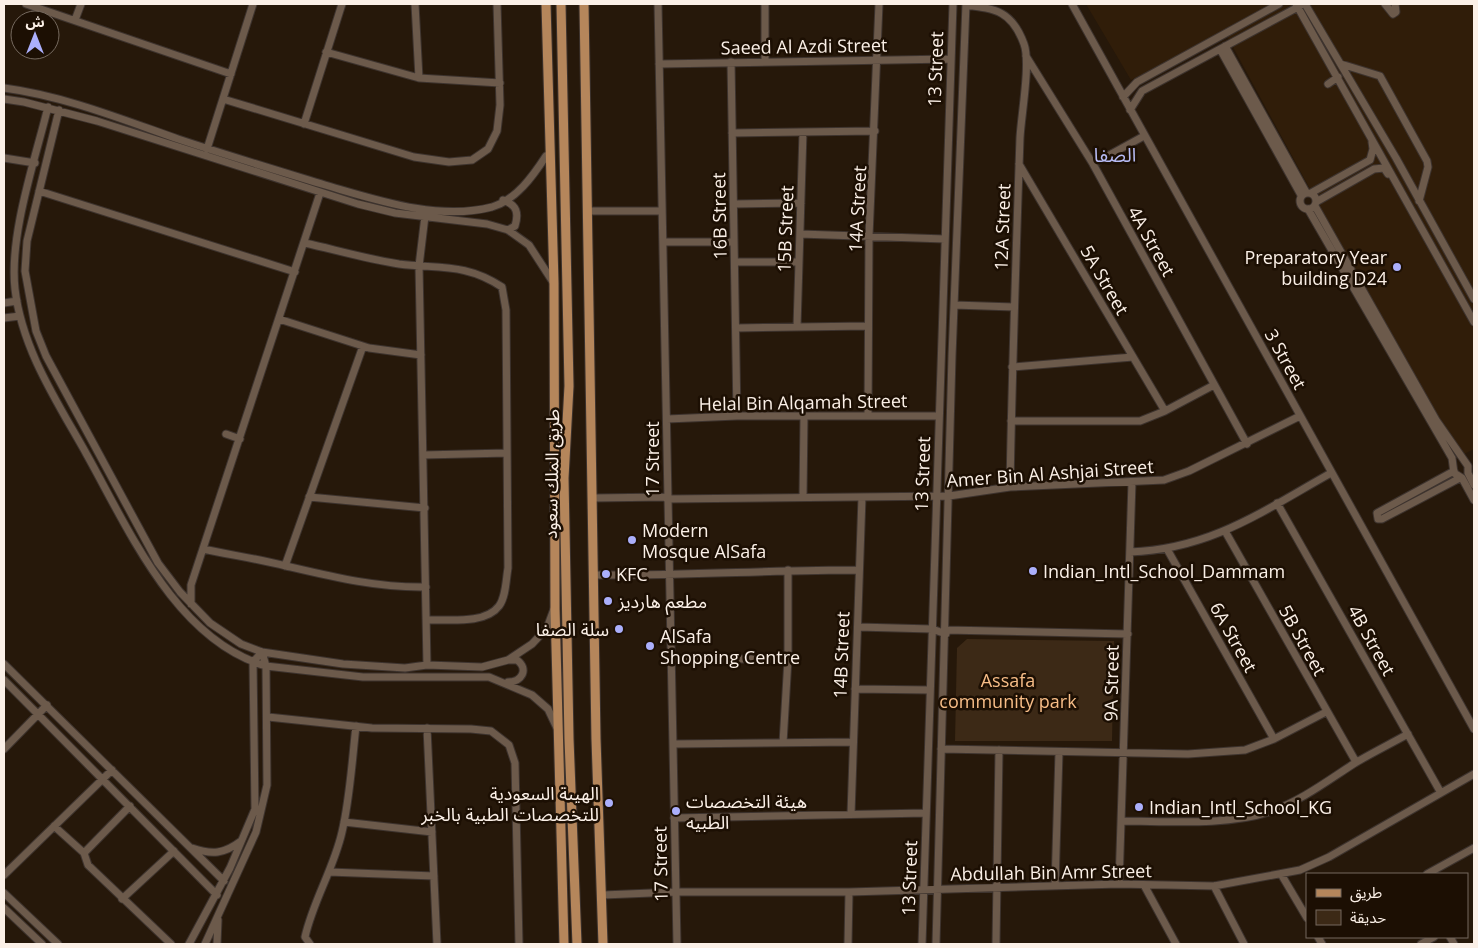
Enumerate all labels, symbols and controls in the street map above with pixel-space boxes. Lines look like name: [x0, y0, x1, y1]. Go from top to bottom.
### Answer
north arrow: [10, 10, 60, 60]
text: ش: [25, 12, 45, 31]
street label: 13 Street: [922, 31, 948, 107]
street label: Saeed Al Azdi Street: [720, 33, 888, 59]
district label: الصفا: [1094, 142, 1136, 168]
street label: 14A Street: [843, 165, 871, 253]
street label: 16B Street: [706, 172, 732, 260]
street label: 12A Street: [988, 183, 1016, 271]
street label: 15B Street: [771, 185, 799, 273]
street label: 4A Street: [1123, 202, 1181, 280]
street label: 5A Street: [1075, 241, 1135, 319]
place label: Preparatory Year building D24: [1245, 245, 1388, 290]
marker: Preparatory Year building D24: [1391, 261, 1403, 273]
street label: 3 Street: [1260, 325, 1312, 393]
street label: Helal Bin Alqamah Street: [698, 388, 908, 416]
street label: طريق الملك سعود: [538, 409, 564, 539]
street label: 17 Street: [640, 421, 664, 497]
street label: 13 Street: [909, 436, 935, 512]
street label: Amer Bin Al Ashjai Street: [946, 454, 1154, 492]
place label: Modern Mosque AlSafa: [642, 518, 766, 563]
marker: Modern Mosque AlSafa: [626, 534, 638, 546]
place label: Indian_Intl_School_Dammam: [1043, 559, 1285, 583]
place label: KFC: [616, 562, 648, 586]
marker: Indian_Intl_School_Dammam: [1027, 565, 1039, 577]
marker: KFC: [600, 568, 612, 580]
place label: مطعم هارديز: [617, 589, 707, 615]
marker: مطعم هارديز: [602, 595, 614, 607]
street label: 6A Street: [1205, 598, 1263, 676]
street label: 5B Street: [1274, 601, 1332, 679]
street label: 4B Street: [1343, 601, 1401, 679]
street label: 14B Street: [827, 611, 855, 699]
place label: سلة الصفا: [536, 617, 609, 641]
marker: سلة الصفا: [613, 623, 625, 635]
place label: AlSafa Shopping Centre: [660, 624, 800, 669]
marker: AlSafa Shopping Centre: [644, 640, 656, 652]
street label: 9A Street: [1098, 644, 1124, 722]
park label: Assafa community park: [939, 668, 1077, 713]
place label: الهيىة السعودية للتخصصات الطبية بالخبر: [420, 781, 599, 826]
place label: هيئة التخصصات الطبيه: [686, 789, 807, 834]
place label: Indian_Intl_School_KG: [1149, 795, 1332, 819]
marker: الهيىة السعودية للتخصصات الطبية بالخبر: [603, 797, 615, 809]
marker: Indian_Intl_School_KG: [1133, 801, 1145, 813]
marker: هيئة التخصصات الطبيه: [670, 805, 682, 817]
street label: 17 Street: [647, 826, 673, 902]
street label: 13 Street: [896, 840, 922, 916]
street label: Abdullah Bin Amr Street: [950, 858, 1152, 886]
legend: [1306, 873, 1468, 938]
text: طريق: [1350, 882, 1382, 903]
text: حديقة: [1350, 907, 1386, 927]

